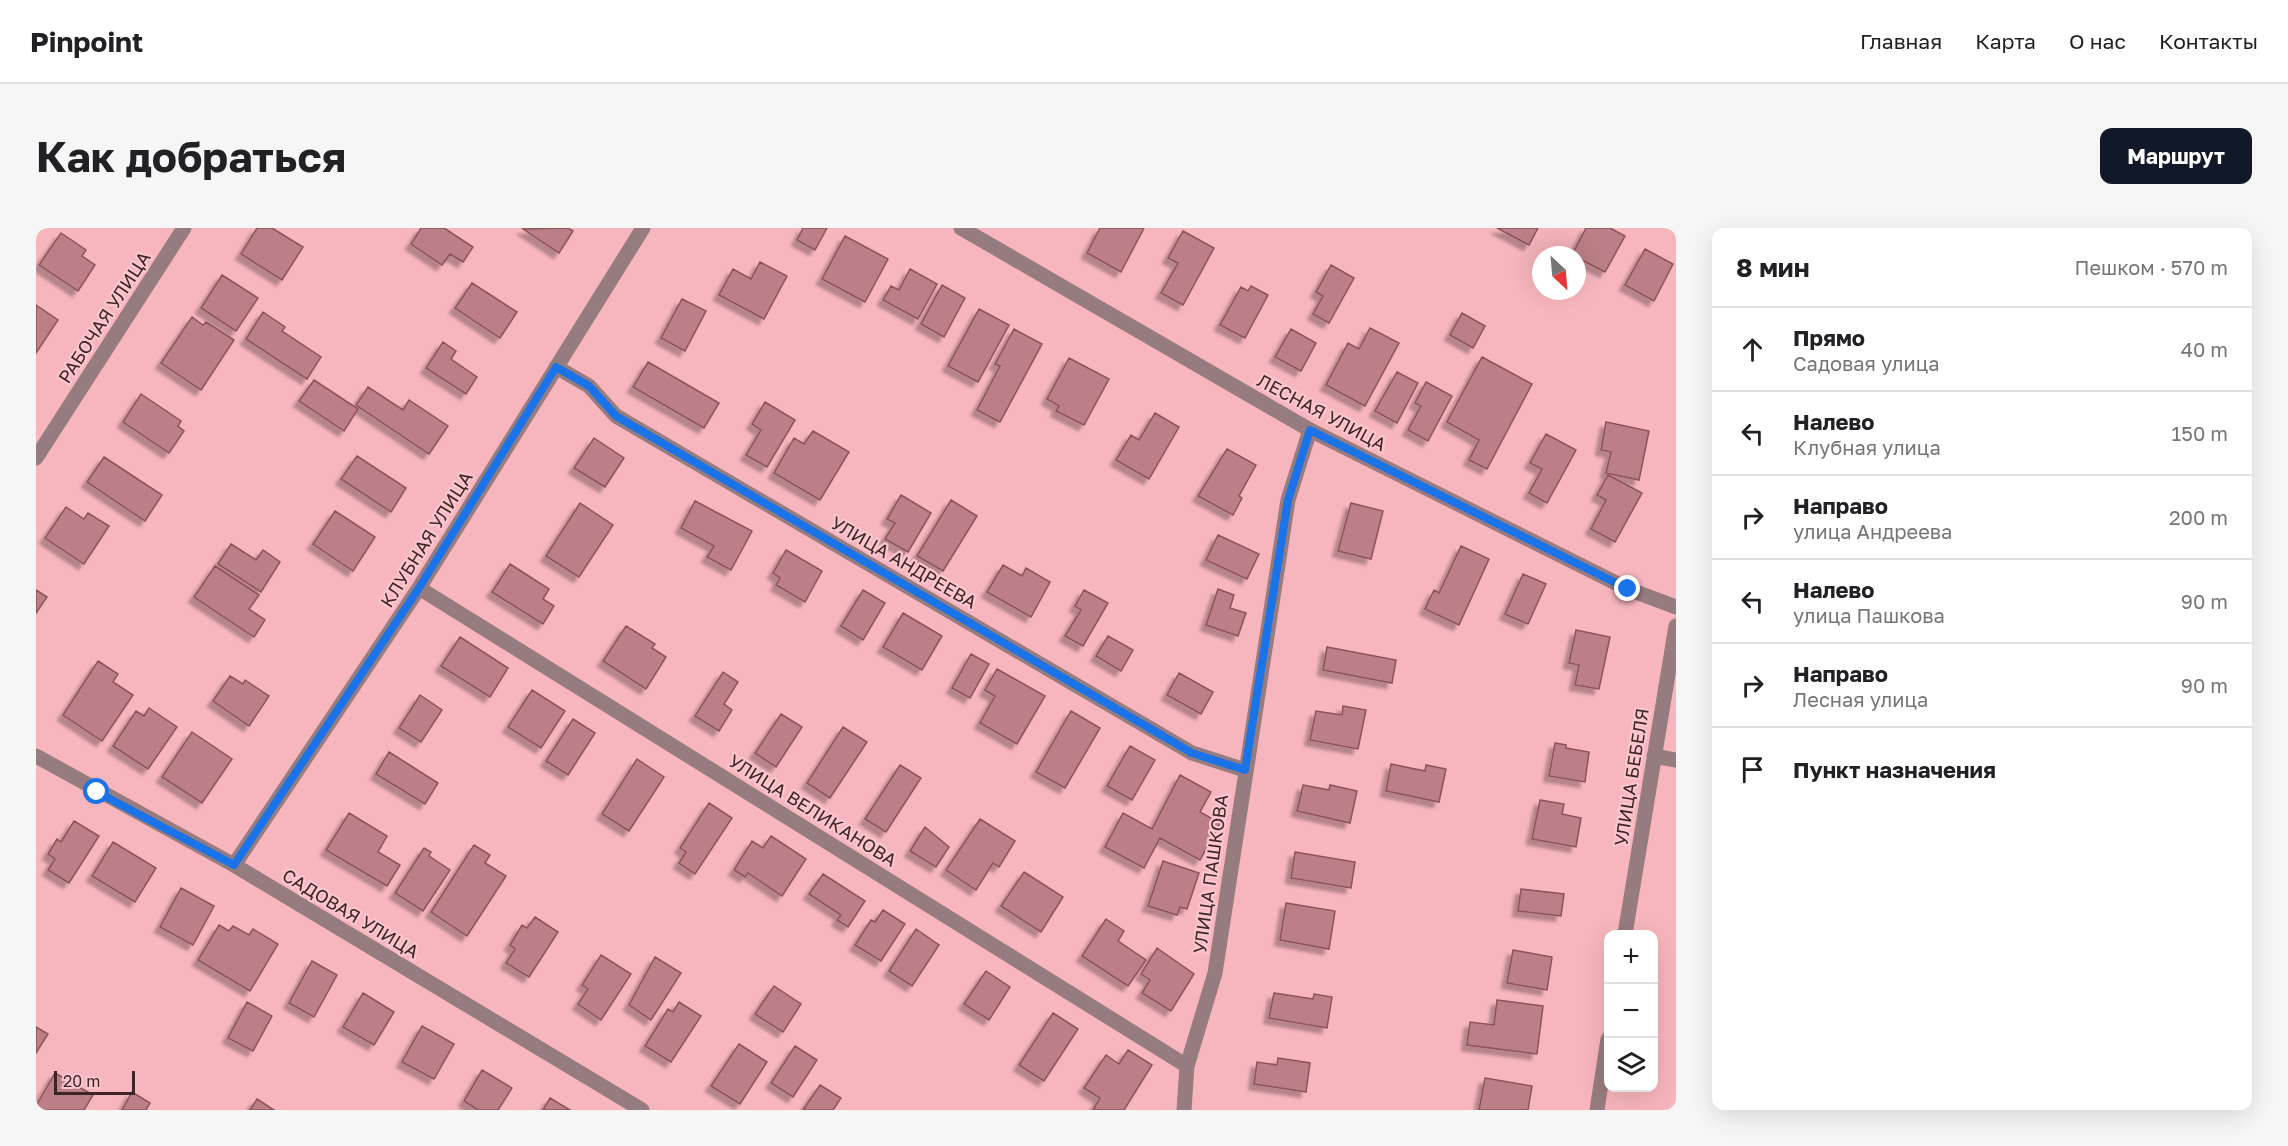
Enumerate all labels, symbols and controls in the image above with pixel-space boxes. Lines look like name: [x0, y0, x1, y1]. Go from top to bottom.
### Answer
text: Pinpoint: [30, 25, 143, 58]
text: Главная: [1860, 28, 1942, 54]
text: Карта: [1975, 28, 2036, 54]
text: О нас: [2069, 28, 2126, 54]
text: Контакты: [2159, 28, 2258, 54]
button: Маршрут: [2100, 128, 2252, 184]
text: Как добраться: [36, 131, 346, 181]
north arrow: [1532, 246, 1586, 300]
street label: РАБОЧАЯ УЛИЦА: [53, 247, 155, 387]
text: 8 мин: [1736, 252, 1810, 283]
text: Пешком · 570 m: [2074, 255, 2228, 279]
text: Прямо: [1793, 324, 1865, 351]
icon: ahead: [1736, 333, 1769, 366]
text: 40 m: [2181, 337, 2228, 361]
text: Садовая улица: [1793, 351, 1940, 375]
street label: ЛЕСНАЯ УЛИЦА: [1254, 369, 1390, 455]
text: Налево: [1793, 408, 1875, 435]
icon: left: [1736, 417, 1769, 450]
text: 150 m: [2172, 421, 2228, 445]
text: Клубная улица: [1793, 435, 1941, 459]
street label: КЛУБНАЯ УЛИЦА: [375, 467, 477, 611]
text: Направо: [1793, 492, 1888, 519]
icon: right: [1736, 501, 1769, 534]
text: 200 m: [2169, 505, 2228, 529]
street label: УЛИЦА АНДРЕЕВА: [827, 511, 981, 613]
text: улица Андреева: [1793, 519, 1952, 543]
route end: [1614, 575, 1640, 601]
text: Налево: [1793, 576, 1875, 603]
icon: left: [1736, 585, 1769, 618]
text: 90 m: [2181, 589, 2228, 613]
text: улица Пашкова: [1793, 603, 1945, 627]
text: Направо: [1793, 660, 1888, 687]
icon: right: [1736, 669, 1769, 702]
text: 90 m: [2181, 673, 2228, 697]
text: Лесная улица: [1793, 687, 1928, 711]
street label: УЛИЦА БЕБЕЛЯ: [1609, 706, 1653, 848]
street label: УЛИЦА ВЕЛИКАНОВА: [725, 749, 901, 871]
icon: arrive: [1736, 753, 1769, 786]
text: Пункт назначения: [1793, 756, 1996, 783]
route start: [83, 778, 109, 804]
street label: УЛИЦА ПАШКОВА: [1188, 793, 1232, 955]
street label: САДОВАЯ УЛИЦА: [279, 864, 423, 962]
map controls: [1604, 930, 1658, 1092]
button: +: [1604, 930, 1658, 984]
button: −: [1604, 984, 1658, 1038]
button: layers: [1604, 1038, 1658, 1092]
scale bar: [54, 1068, 135, 1096]
text: 20 m: [63, 1071, 100, 1091]

